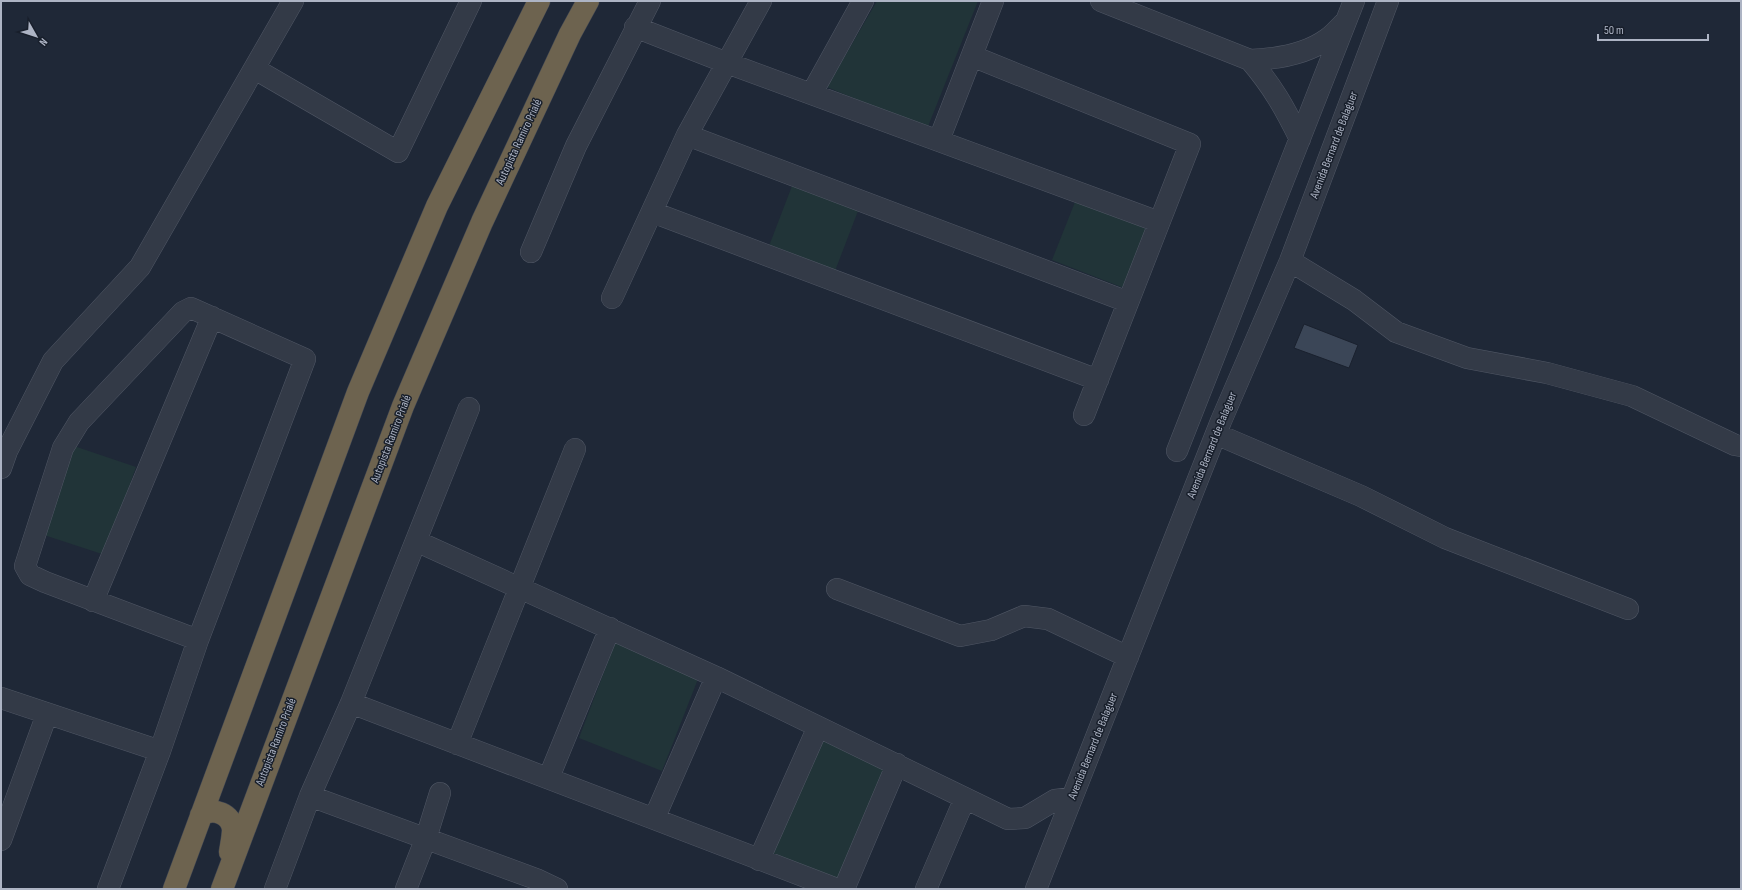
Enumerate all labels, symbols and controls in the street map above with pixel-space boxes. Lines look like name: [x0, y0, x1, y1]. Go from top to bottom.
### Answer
north arrow: [16, 16, 56, 56]
scale bar: [1598, 16, 1708, 42]
text: 50 m: [1604, 23, 1624, 38]
text: N: [36, 36, 50, 48]
street label: Avenida Bernard de Balaguer: [1306, 89, 1362, 202]
street label: Autopista Ramiro Prialé: [492, 97, 545, 188]
street label: Avenida Bernard de Balaguer: [1183, 389, 1240, 501]
street label: Autopista Ramiro Prialé: [367, 393, 415, 486]
street label: Avenida Bernard de Balaguer: [1064, 690, 1121, 802]
street label: Autopista Ramiro Prialé: [252, 696, 300, 789]

